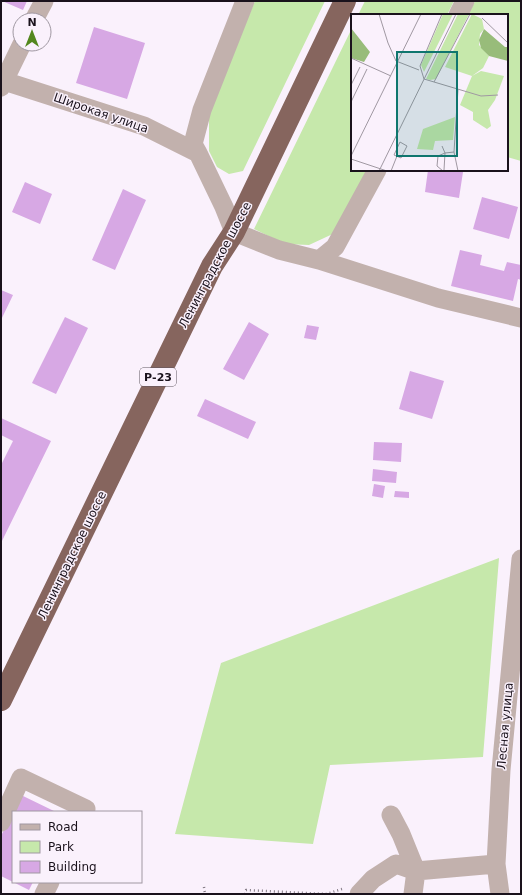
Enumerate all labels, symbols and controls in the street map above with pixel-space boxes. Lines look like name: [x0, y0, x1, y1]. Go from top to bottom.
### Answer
north arrow: [12, 12, 52, 52]
inset map: [351, 14, 508, 171]
text: N: [27, 16, 37, 29]
street label: Широкая улица: [52, 90, 150, 136]
street label: Ленинградское шоссе: [176, 200, 254, 330]
road number: Р-23: [140, 368, 176, 386]
street label: Ленинградское шоссе: [35, 489, 109, 621]
street label: Лесная улица: [494, 682, 516, 770]
legend: [12, 811, 142, 883]
text: Road: [48, 820, 78, 834]
text: Park: [48, 840, 74, 854]
text: Building: [48, 860, 97, 874]

